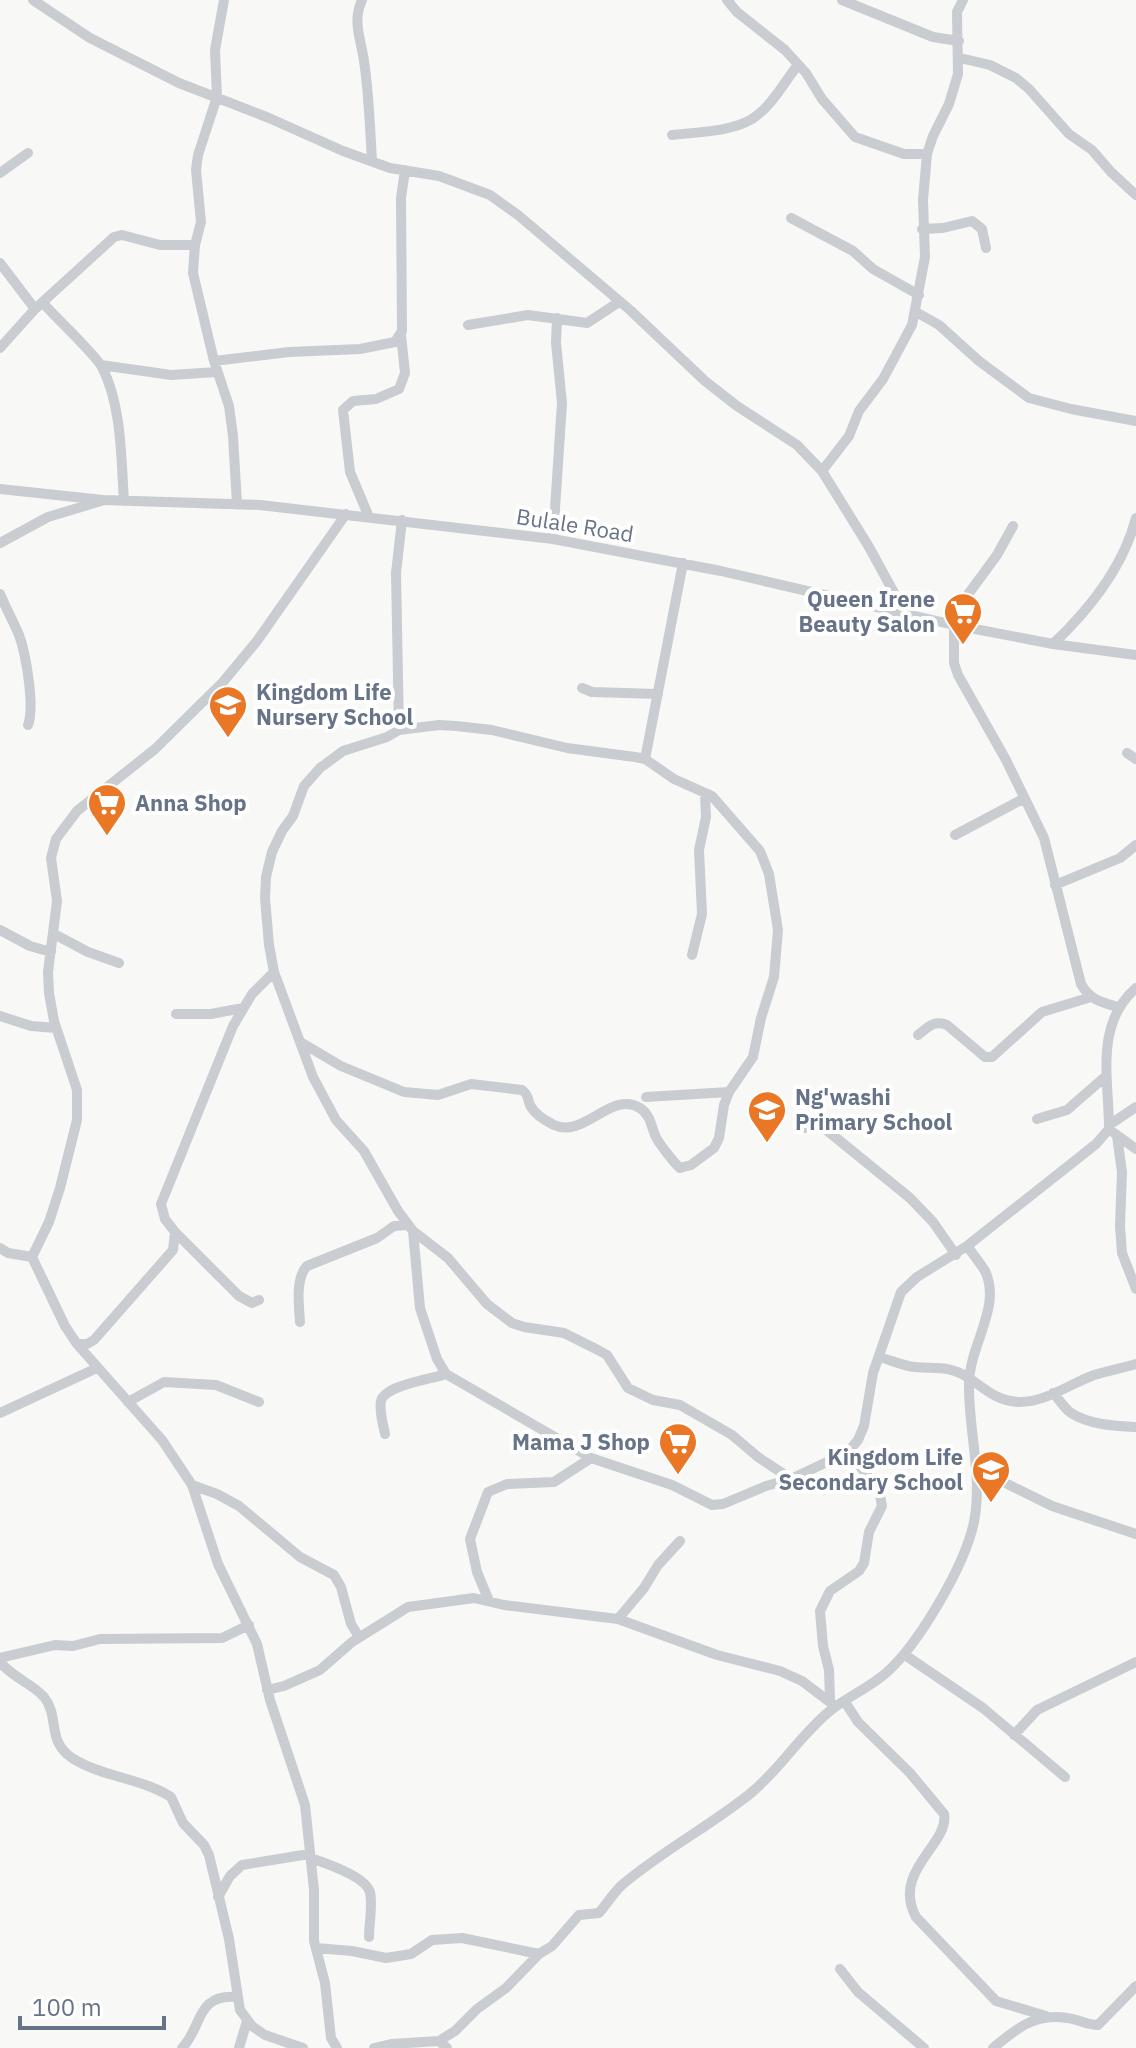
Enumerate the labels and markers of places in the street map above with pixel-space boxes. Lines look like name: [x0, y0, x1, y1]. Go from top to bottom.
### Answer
place label: Queen Irene Beauty Salon: [799, 584, 935, 638]
supermarket icon: Queen Irene Beauty Salon: [942, 591, 984, 646]
place label: Kingdom Life Nursery School: [256, 677, 413, 731]
school or university icon: Kingdom Life Nursery School: [207, 684, 249, 739]
supermarket icon: Anna Shop: [86, 782, 128, 837]
place label: Anna Shop: [135, 788, 247, 817]
place label: Ng'washi Primary School: [795, 1082, 953, 1136]
school or university icon: Ng'washi Primary School: [746, 1089, 788, 1144]
supermarket icon: Mama J Shop: [657, 1421, 699, 1476]
place label: Mama J Shop: [512, 1427, 650, 1456]
place label: Kingdom Life Secondary School: [779, 1442, 963, 1496]
school or university icon: Kingdom Life Secondary School: [970, 1449, 1012, 1504]

